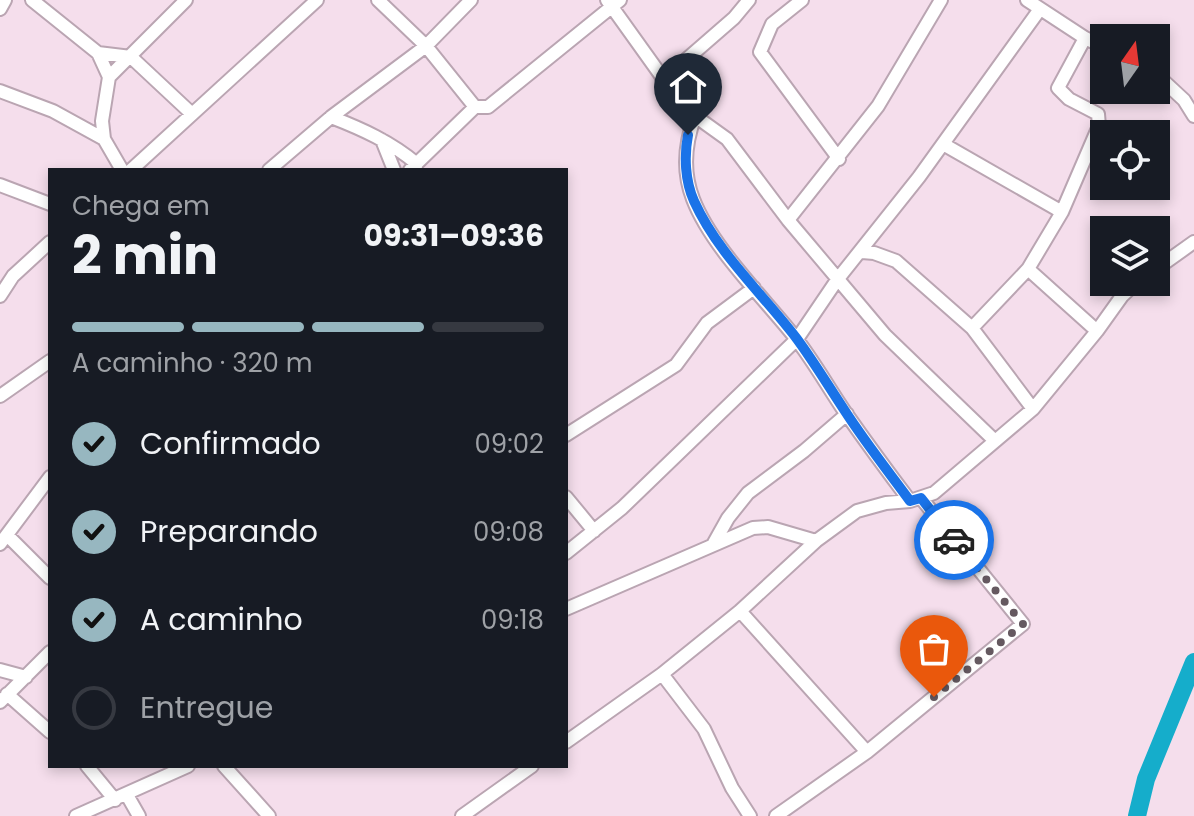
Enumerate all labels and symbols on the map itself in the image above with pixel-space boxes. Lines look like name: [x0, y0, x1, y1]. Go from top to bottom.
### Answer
north arrow: [1090, 24, 1170, 104]
pin: [654, 53, 722, 135]
courier: [914, 500, 994, 580]
pin: [900, 615, 968, 697]

